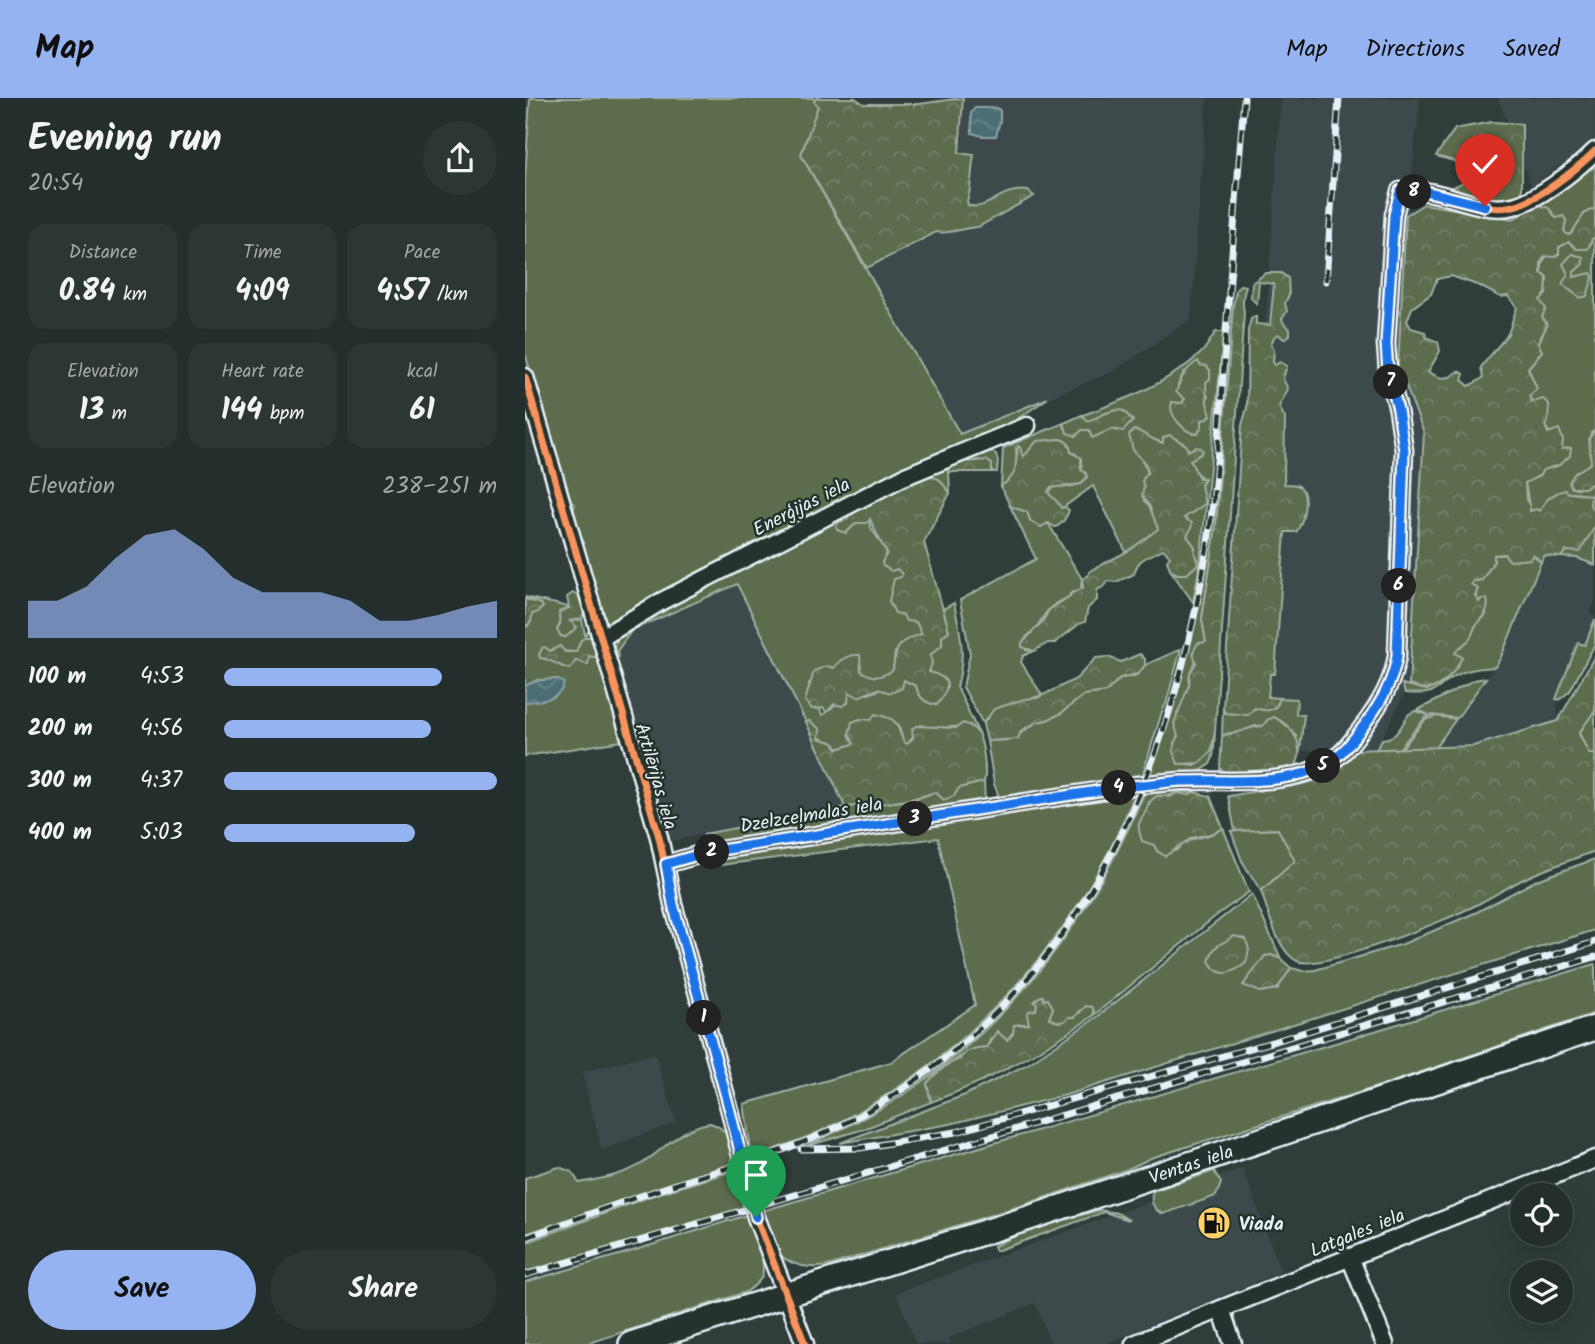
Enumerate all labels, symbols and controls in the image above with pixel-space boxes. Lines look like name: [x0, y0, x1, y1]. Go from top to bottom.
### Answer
text: Map: [35, 23, 95, 76]
text: Map: [1286, 30, 1328, 69]
text: Directions: [1366, 30, 1465, 69]
text: Saved: [1503, 30, 1560, 69]
text: Evening run: [28, 110, 222, 170]
button: share: [423, 121, 497, 195]
pin: [1455, 134, 1515, 206]
icon: check: [1466, 145, 1504, 183]
text: 20:54: [28, 166, 84, 202]
pin: 8: [1397, 174, 1431, 210]
text: 8: [1408, 176, 1419, 206]
text: Distance: [69, 238, 137, 268]
text: Time: [243, 238, 282, 268]
text: Pace: [404, 238, 440, 268]
text: 0.84: [59, 268, 115, 316]
text: 4:09: [235, 268, 290, 316]
text: 4:57: [376, 268, 430, 316]
text: km: [115, 280, 147, 310]
text: /km: [430, 280, 468, 310]
text: Elevation: [67, 357, 139, 387]
text: Heart rate: [221, 357, 304, 387]
text: kcal: [407, 357, 438, 387]
pin: 7: [1373, 364, 1409, 400]
text: 7: [1386, 366, 1395, 396]
text: 13: [79, 387, 104, 435]
text: 144: [221, 387, 262, 435]
text: 61: [410, 387, 435, 435]
text: m: [104, 399, 127, 429]
text: bpm: [262, 399, 304, 429]
text: Elevation: [28, 469, 115, 505]
text: 238–251 m: [382, 469, 497, 505]
street label: Enerģijas iela: [748, 470, 856, 545]
pin: 6: [1381, 568, 1417, 603]
text: 6: [1393, 570, 1404, 600]
text: 100 m: [28, 659, 86, 695]
text: 4:53: [140, 659, 184, 695]
text: 200 m: [28, 711, 93, 747]
text: 4:56: [140, 711, 183, 747]
street label: Artilērijas iela: [626, 720, 685, 833]
pin: 5: [1305, 748, 1341, 784]
text: 5: [1318, 750, 1327, 780]
text: 300 m: [28, 763, 92, 799]
text: 4:37: [140, 763, 182, 799]
pin: 4: [1101, 770, 1137, 806]
text: 4: [1113, 772, 1124, 802]
street label: Dzelzceļmalas iela: [738, 790, 885, 842]
pin: 3: [897, 802, 933, 836]
text: 3: [909, 803, 920, 833]
text: 400 m: [28, 815, 92, 851]
text: 5:03: [140, 815, 183, 851]
pin: 2: [695, 834, 729, 870]
text: 2: [706, 836, 717, 866]
pin: 1: [687, 1000, 721, 1035]
text: 1: [701, 1002, 706, 1032]
street label: Ventas iela: [1145, 1137, 1238, 1194]
pin: [726, 1145, 786, 1217]
icon: arrive: [737, 1156, 775, 1194]
map controls: [1510, 1183, 1573, 1323]
button: locate: [1510, 1183, 1573, 1246]
street label: Latgales iela: [1306, 1201, 1410, 1267]
fuel station icon: Viada: [1195, 1204, 1233, 1242]
place label: Viada: [1239, 1210, 1284, 1240]
button: Save: [28, 1250, 256, 1330]
button: Share: [270, 1250, 497, 1330]
button: layers: [1510, 1260, 1573, 1323]

